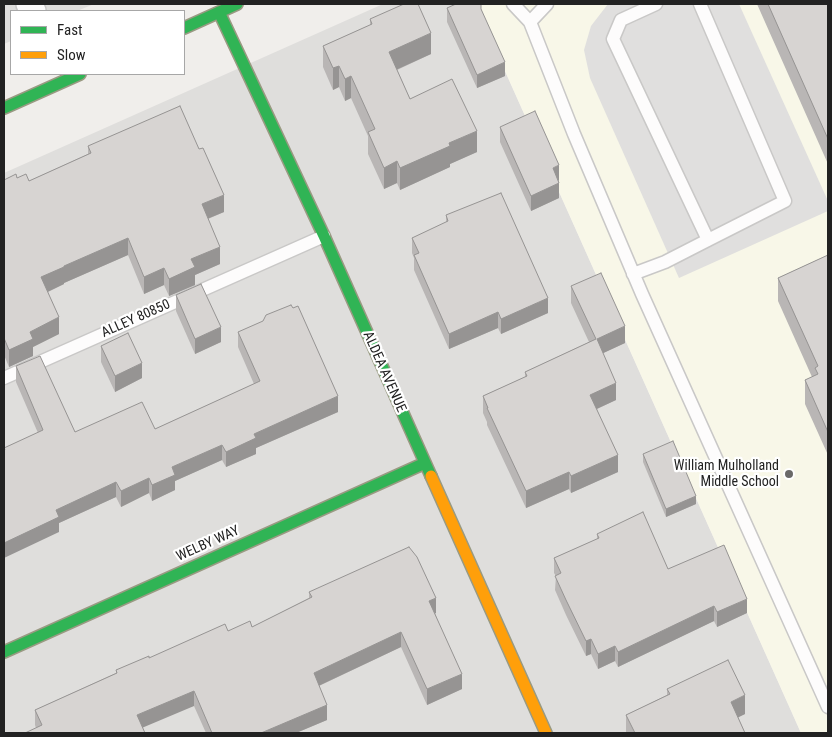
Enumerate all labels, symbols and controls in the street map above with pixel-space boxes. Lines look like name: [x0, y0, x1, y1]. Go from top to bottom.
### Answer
legend: [10, 10, 185, 75]
text: Fast: [57, 21, 82, 39]
text: Slow: [57, 46, 86, 64]
street label: ALLEY 80850: [99, 296, 173, 342]
street label: ALDEA AVENUE: [359, 329, 409, 415]
place label: William Mulholland Middle School: [674, 458, 779, 491]
marker: William Mulholland Middle School: [783, 468, 795, 480]
street label: WELBY WAY: [174, 523, 242, 565]

